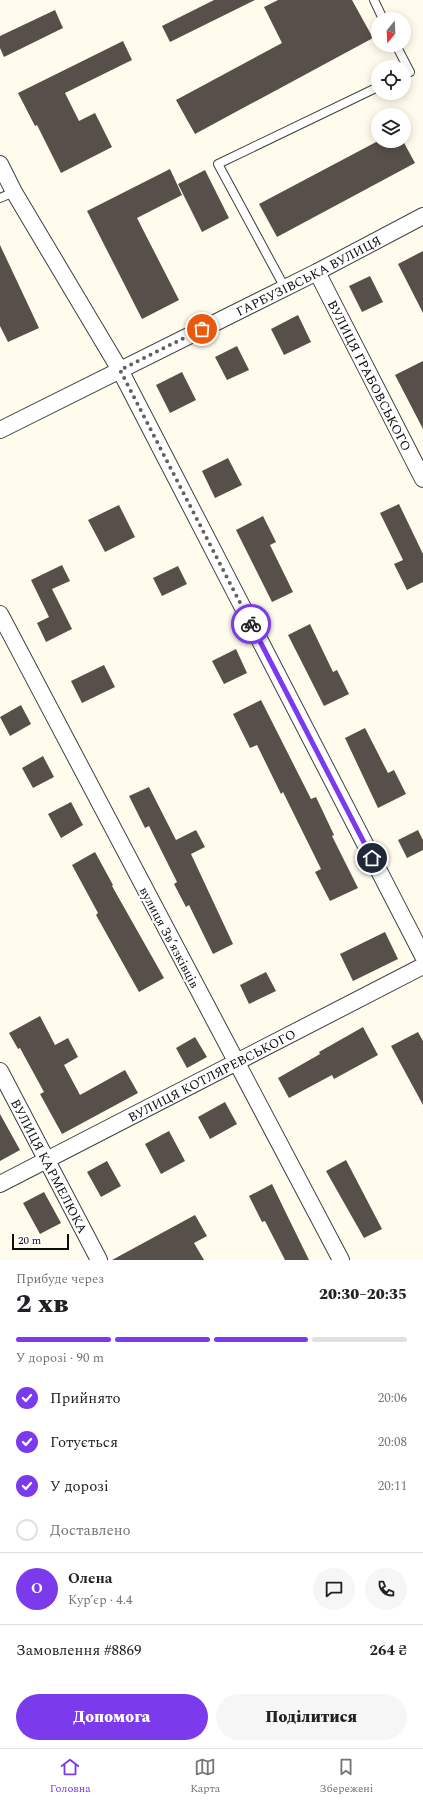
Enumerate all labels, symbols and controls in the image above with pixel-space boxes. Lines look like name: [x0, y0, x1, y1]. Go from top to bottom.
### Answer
north arrow: [371, 12, 411, 52]
map controls: [371, 12, 411, 148]
button: locate: [371, 60, 411, 100]
button: layers: [371, 108, 411, 148]
street label: ГАРБУЗІВСЬКА ВУЛИЦЯ: [233, 231, 385, 322]
street label: ВУЛИЦЯ ГРАБОВСЬКОГО: [322, 297, 416, 455]
pin: [185, 312, 219, 346]
icon: bag: [191, 318, 213, 340]
courier: [231, 604, 271, 644]
icon: bike: [240, 613, 262, 635]
pin: [355, 841, 389, 875]
icon: home: [361, 847, 383, 869]
street label: вулиця Звʼязківців: [134, 883, 205, 992]
street label: ВУЛИЦЯ КОТЛЯРЕВСЬКОГО: [125, 1024, 299, 1127]
street label: ВУЛИЦЯ КАРМЕЛЮКА: [5, 1095, 92, 1237]
scale bar: [12, 1232, 69, 1251]
text: 20 m: [18, 1232, 41, 1249]
text: Прибуде через: [16, 1269, 104, 1289]
text: 20:30–20:35: [319, 1283, 407, 1306]
text: 2 хв: [16, 1284, 68, 1324]
text: У дорозі · 90 m: [16, 1348, 104, 1368]
icon: check: [16, 1387, 38, 1409]
text: Прийнято: [50, 1387, 121, 1410]
text: 20:06: [378, 1388, 407, 1408]
icon: check: [16, 1431, 38, 1453]
text: Готується: [50, 1431, 118, 1454]
text: 20:08: [378, 1432, 407, 1452]
icon: check: [16, 1475, 38, 1497]
text: У дорозі: [50, 1475, 109, 1498]
text: 20:11: [378, 1476, 407, 1496]
text: Доставлено: [50, 1519, 131, 1542]
text: Олена: [68, 1567, 113, 1590]
button: chat: [313, 1568, 355, 1610]
button: phone: [365, 1568, 407, 1610]
text: О: [31, 1577, 43, 1600]
text: Кур’єр · 4.4: [68, 1590, 133, 1610]
text: Замовлення #8869: [16, 1639, 142, 1662]
text: 264 ₴: [370, 1639, 407, 1662]
button: Допомога: [16, 1694, 208, 1740]
button: Поділитися: [216, 1694, 407, 1740]
tab: Головна: [50, 1756, 91, 1797]
tab: Карта: [190, 1756, 220, 1797]
tab: Збережені: [320, 1756, 373, 1797]

